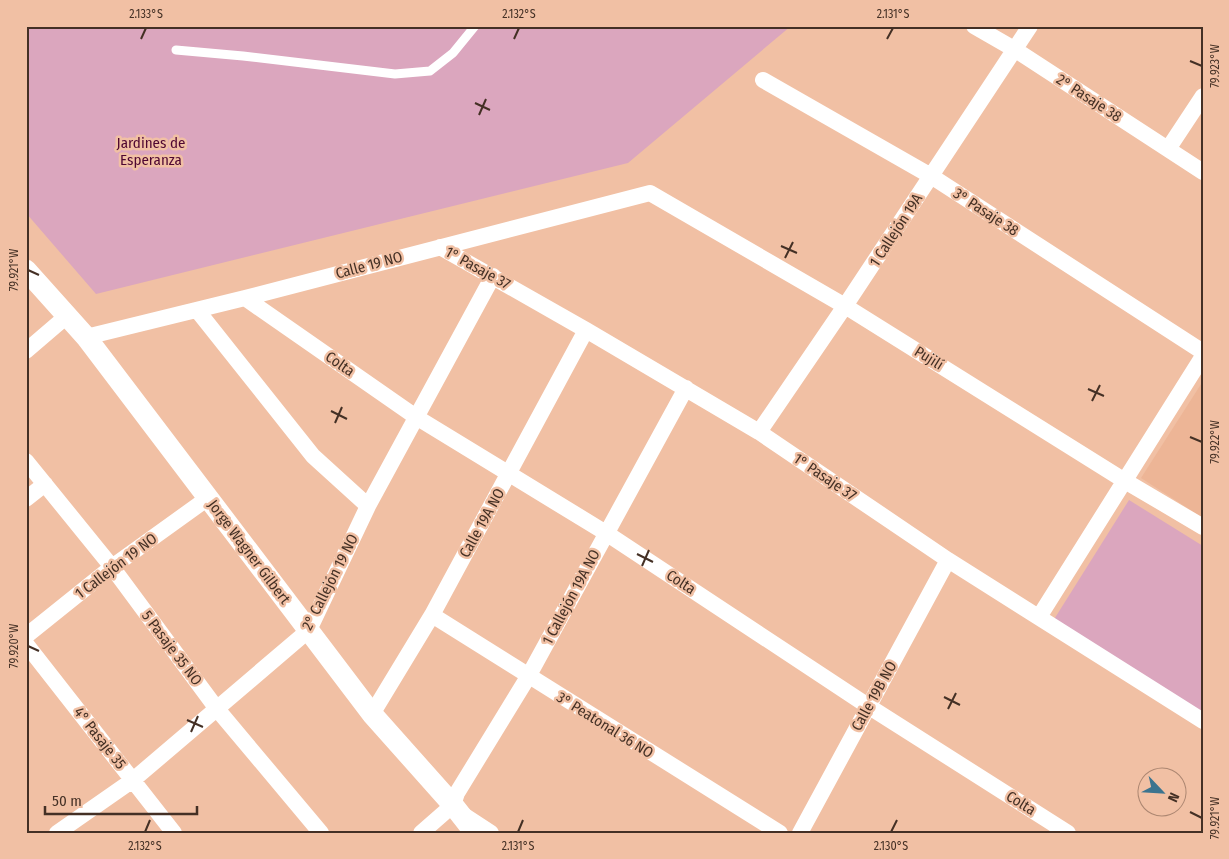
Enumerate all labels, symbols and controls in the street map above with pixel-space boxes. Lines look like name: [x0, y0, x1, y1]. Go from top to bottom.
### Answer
text: 2.133°S: [129, 7, 163, 21]
text: 2.132°S: [502, 7, 536, 21]
text: 2.131°S: [877, 7, 909, 21]
text: 79.923°W: [1208, 44, 1222, 88]
street label: 2° Pasaje 38: [1053, 70, 1125, 126]
park label: Jardines de Esperanza: [117, 134, 185, 169]
street label: 3° Pasaje 38: [950, 184, 1022, 240]
street label: 1 Callejón 19A: [866, 190, 926, 270]
street label: 1° Pasaje 37: [442, 243, 514, 293]
street label: Calle 19 NO: [334, 247, 404, 283]
text: 79.921°W: [7, 249, 21, 291]
street label: Pujilí: [911, 342, 947, 374]
street label: Colta: [322, 348, 358, 380]
text: 79.922°W: [1208, 420, 1222, 464]
street label: 1° Pasaje 37: [790, 449, 860, 505]
street label: Calle 19A NO: [456, 485, 508, 561]
street label: Jorge Wagner Gilbert: [204, 496, 294, 608]
street label: 1 Callejón 19 NO: [72, 529, 160, 603]
street label: 2° Callejón 19 NO: [298, 531, 362, 633]
street label: 1 Callejón 19A NO: [538, 546, 604, 648]
street label: Colta: [663, 566, 699, 598]
street label: 5 Pasaje 35 NO: [138, 607, 206, 689]
text: 79.920°W: [7, 624, 21, 668]
street label: Calle 19B NO: [847, 658, 901, 734]
street label: 3° Peatonal 36 NO: [553, 688, 657, 762]
street label: 4° Pasaje 35: [70, 703, 130, 773]
north arrow: [1136, 766, 1186, 816]
scale bar: [45, 784, 198, 816]
street label: Colta: [1003, 787, 1039, 819]
text: N: [1164, 790, 1183, 805]
text: 50 m: [52, 792, 82, 810]
text: 79.921°W: [1208, 797, 1222, 839]
text: 2.132°S: [128, 839, 162, 853]
text: 2.131°S: [502, 839, 534, 853]
text: 2.130°S: [874, 839, 908, 853]

